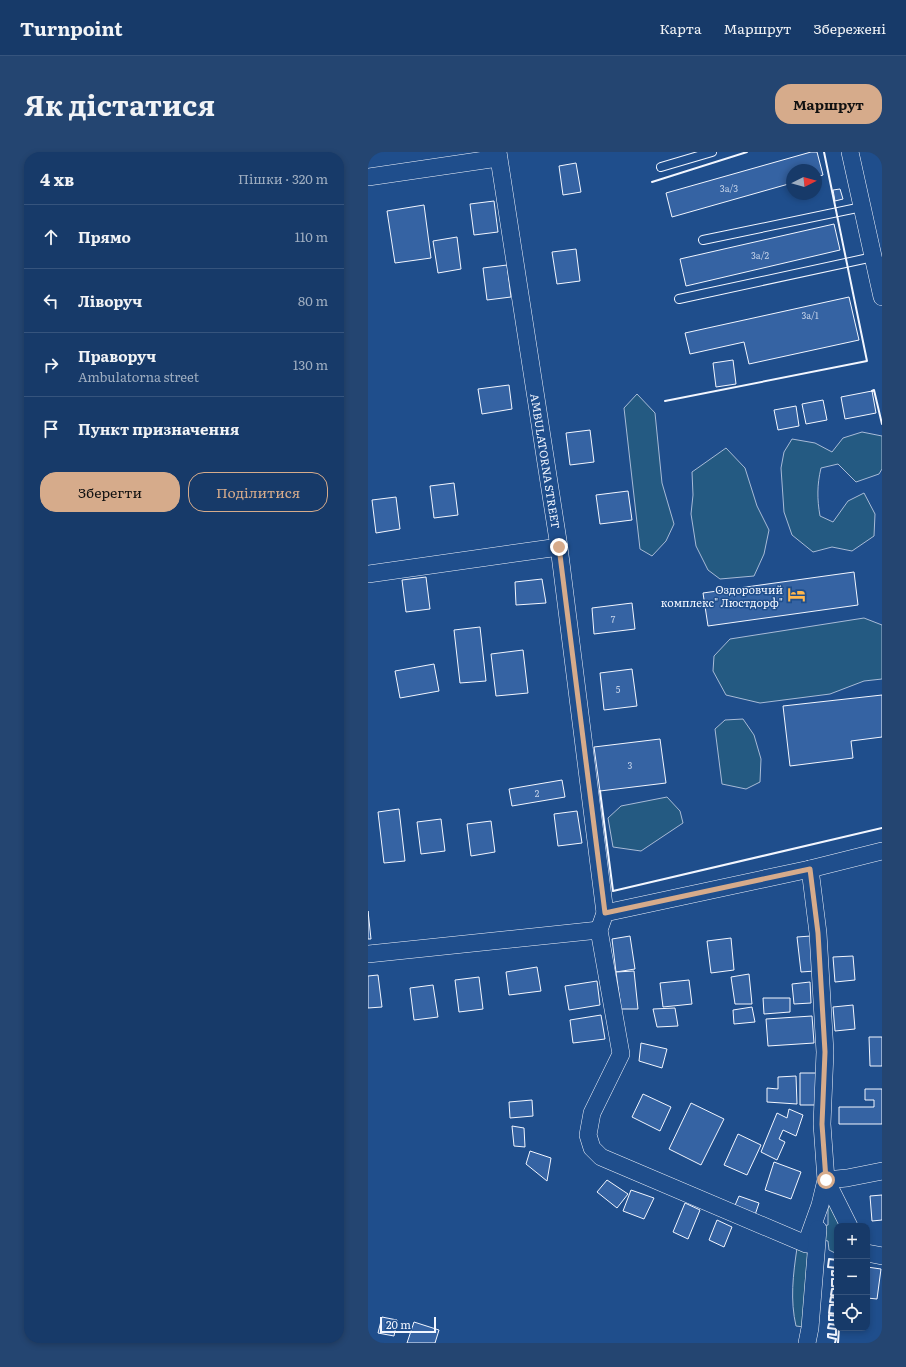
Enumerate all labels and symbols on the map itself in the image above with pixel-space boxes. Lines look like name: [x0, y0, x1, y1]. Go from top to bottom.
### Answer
north arrow: [786, 164, 822, 200]
house number: 3а/3: [720, 181, 738, 195]
house number: 3а/2: [751, 248, 770, 262]
house number: 3а/1: [801, 308, 819, 322]
street label: AMBULATORNA STREET: [527, 392, 565, 530]
route end: [550, 538, 568, 556]
place label: Оздоровчий комплекс" Люстдорф": [661, 581, 783, 610]
hotel icon: Оздоровчий комплекс" Люстдорф": [786, 585, 806, 605]
house number: 7: [611, 612, 616, 626]
house number: 5: [616, 682, 621, 696]
house number: 3: [628, 758, 633, 772]
house number: 2: [535, 786, 540, 800]
route start: [817, 1171, 835, 1189]
scale bar: [380, 1315, 436, 1334]

